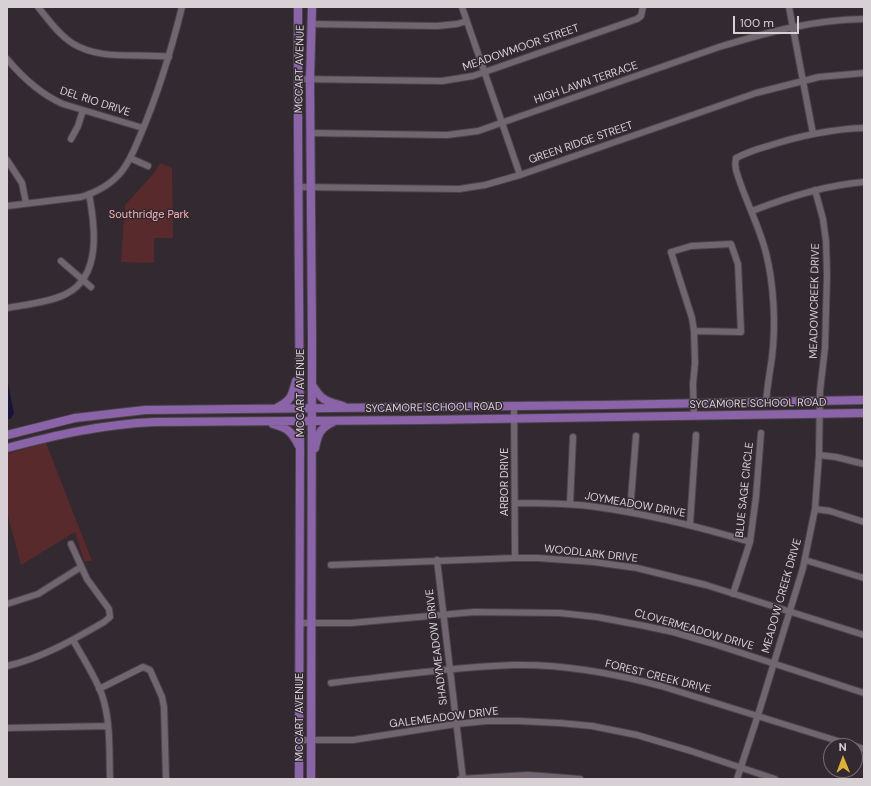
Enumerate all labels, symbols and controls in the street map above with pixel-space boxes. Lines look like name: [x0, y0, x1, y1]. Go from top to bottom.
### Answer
scale bar: [735, 8, 801, 34]
text: 100 m: [740, 15, 774, 31]
street label: MEADOWMOOR STREET: [461, 22, 581, 74]
street label: MCCART AVENUE: [293, 25, 307, 113]
street label: HIGH LAWN TERRACE: [532, 59, 640, 107]
street label: DEL RIO DRIVE: [58, 84, 132, 120]
street label: GREEN RIDGE STREET: [527, 119, 635, 167]
park label: Southridge Park: [109, 208, 189, 222]
street label: MEADOWCREEK DRIVE: [807, 243, 823, 359]
street label: MCCART AVENUE: [294, 349, 308, 437]
street label: SYCAMORE SCHOOL ROAD: [689, 396, 827, 412]
street label: SYCAMORE SCHOOL ROAD: [365, 400, 503, 416]
street label: BLUE SAGE CIRCLE: [733, 442, 757, 538]
street label: ARBOR DRIVE: [498, 448, 512, 516]
street label: JOYMEADOW DRIVE: [583, 490, 687, 520]
street label: MEADOW CREEK DRIVE: [759, 537, 805, 655]
street label: WOODLARK DRIVE: [543, 543, 639, 565]
street label: SHADYMEADOW DRIVE: [423, 588, 451, 706]
street label: CLOVERMEADOW DRIVE: [633, 607, 755, 653]
street label: FOREST CREEK DRIVE: [604, 657, 712, 697]
street label: MCCART AVENUE: [293, 673, 307, 761]
street label: GALEMEADOW DRIVE: [389, 705, 499, 731]
north arrow: [823, 738, 863, 778]
text: N: [839, 740, 847, 754]

